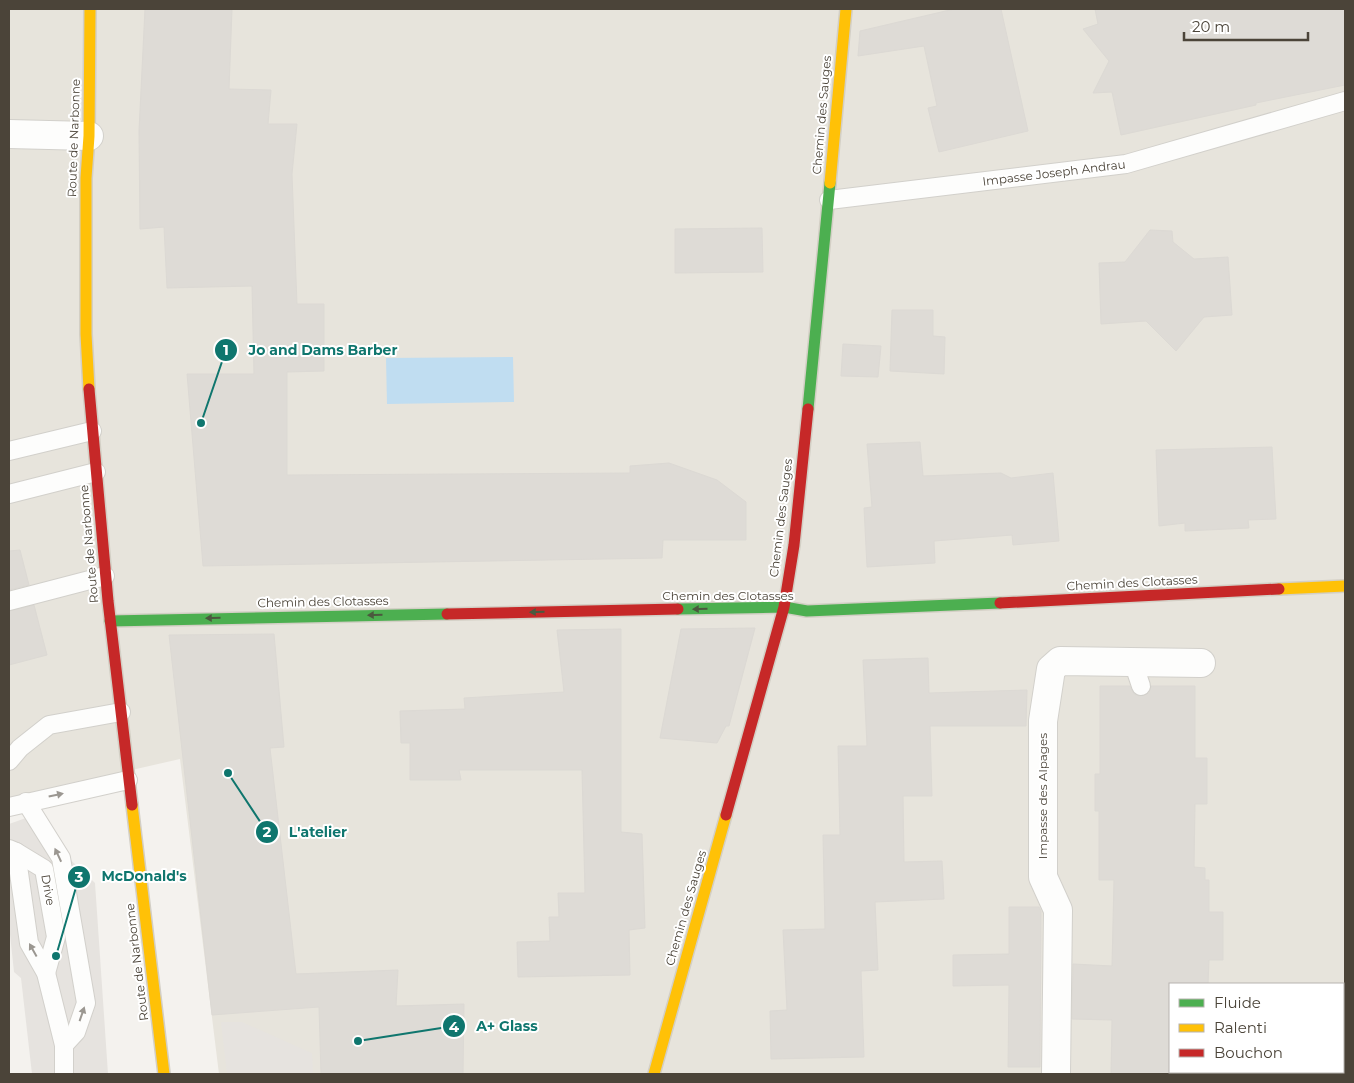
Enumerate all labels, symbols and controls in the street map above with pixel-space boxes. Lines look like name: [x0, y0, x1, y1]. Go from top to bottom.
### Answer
scale bar: [1184, 10, 1308, 42]
text: 20 m: [1192, 17, 1230, 36]
street label: Chemin des Sauges: [809, 55, 834, 175]
street label: Route de Narbonne: [64, 78, 83, 197]
street label: Impasse Joseph Andrau: [982, 156, 1126, 189]
callout: Jo and Dams Barber: [213, 336, 407, 365]
text: 1: [223, 340, 229, 359]
text: Jo and Dams Barber: [248, 341, 397, 359]
street label: Chemin des Sauges: [766, 458, 795, 578]
street label: Route de Narbonne: [76, 484, 101, 604]
street label: Chemin des Clotasses: [1066, 572, 1198, 593]
street label: Chemin des Clotasses: [662, 588, 794, 603]
street label: Chemin des Clotasses: [257, 593, 389, 610]
one-way arrow: [692, 605, 708, 613]
one-way arrow: [529, 608, 545, 616]
one-way arrow: [367, 611, 383, 619]
one-way arrow: [204, 614, 220, 622]
street label: Impasse des Alpages: [1035, 733, 1050, 859]
one-way arrow: [49, 791, 64, 799]
callout: L'atelier: [254, 817, 358, 846]
text: 2: [263, 822, 272, 841]
text: L'atelier: [289, 823, 347, 841]
one-way arrow: [54, 848, 62, 862]
street label: Chemin des Sauges: [662, 848, 709, 967]
callout: McDonald's: [66, 862, 197, 891]
text: 3: [74, 867, 84, 886]
text: McDonald's: [101, 867, 187, 885]
street label: Drive: [38, 873, 59, 907]
street label: Route de Narbonne: [122, 902, 151, 1022]
one-way arrow: [29, 942, 37, 957]
legend: [1169, 983, 1344, 1073]
text: Fluide: [1214, 993, 1261, 1012]
one-way arrow: [79, 1006, 86, 1021]
callout: A+ Glass: [441, 1012, 548, 1041]
text: 4: [449, 1017, 460, 1036]
text: A+ Glass: [475, 1017, 538, 1035]
text: Ralenti: [1214, 1018, 1267, 1037]
text: Bouchon: [1214, 1043, 1283, 1062]

